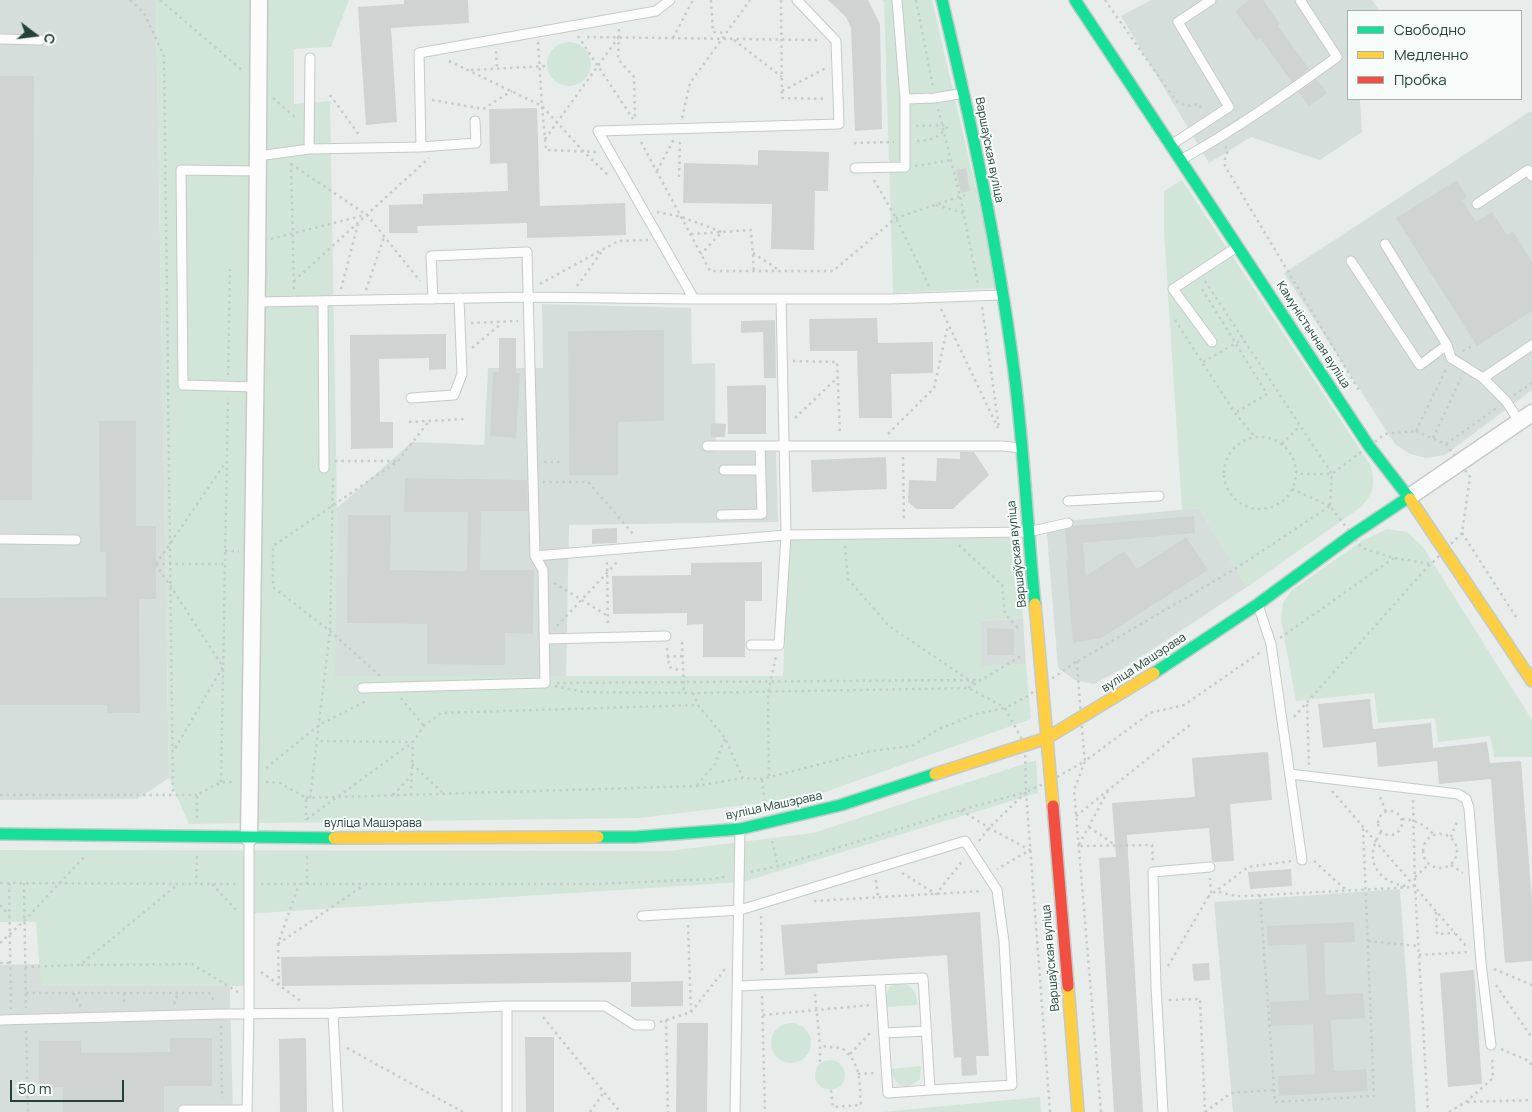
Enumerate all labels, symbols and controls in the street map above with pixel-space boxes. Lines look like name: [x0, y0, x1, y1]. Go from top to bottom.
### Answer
north arrow: [10, 10, 60, 60]
legend: [1347, 10, 1522, 100]
text: Свободно: [1394, 19, 1466, 40]
text: С: [39, 32, 60, 46]
text: Медленно: [1394, 44, 1468, 65]
text: Пробка: [1394, 69, 1447, 90]
street label: Варшаўская вуліца: [972, 96, 1006, 204]
street label: Камуністычная вуліца: [1273, 279, 1353, 391]
street label: Варшаўская вуліца: [1004, 500, 1030, 608]
street label: вуліца Машэрава: [1099, 630, 1189, 696]
street label: вуліца Машэрава: [725, 789, 823, 823]
street label: вуліца Машэрава: [324, 817, 422, 831]
street label: Варшаўская вуліца: [1039, 904, 1063, 1012]
scale bar: [12, 1070, 126, 1102]
text: 50 m: [18, 1078, 52, 1099]

